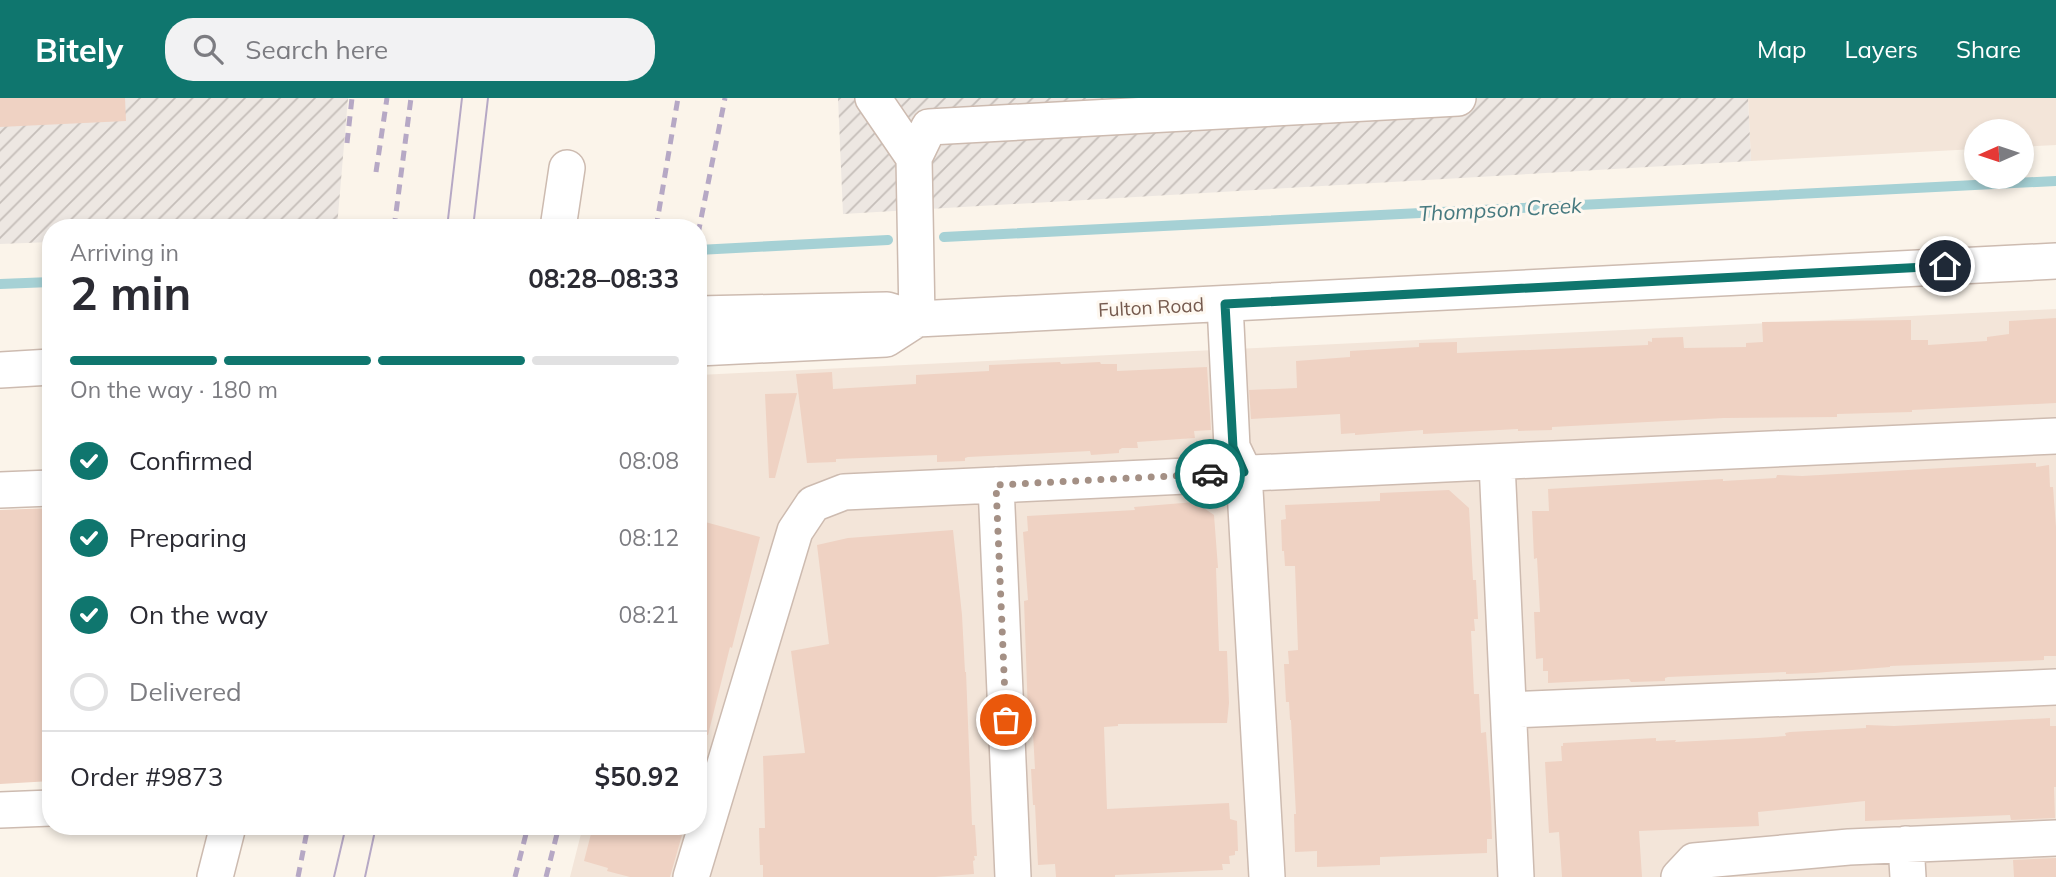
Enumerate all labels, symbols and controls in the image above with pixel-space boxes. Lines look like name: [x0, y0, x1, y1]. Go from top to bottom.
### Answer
search box: [165, 18, 655, 81]
text: Bitely: [35, 29, 123, 70]
icon: search: [189, 30, 227, 68]
text: Search here: [245, 33, 388, 66]
text: Map: [1757, 34, 1806, 64]
text: Layers: [1844, 34, 1918, 64]
text: Share: [1956, 34, 2021, 64]
north arrow: [1964, 119, 2034, 189]
map controls: [1964, 119, 2034, 189]
water label: Thompson Creek: [1418, 192, 1584, 226]
pin: [1915, 236, 1975, 296]
text: Arriving in: [70, 238, 179, 267]
icon: home: [1926, 247, 1964, 285]
text: 08:28–08:33: [528, 262, 679, 295]
text: 2 min: [70, 264, 191, 322]
street label: Fulton Road: [1097, 292, 1205, 322]
text: On the way · 180 m: [70, 375, 278, 404]
courier: [1175, 439, 1245, 509]
icon: check: [70, 442, 108, 480]
text: Confirmed: [129, 444, 253, 477]
text: 08:08: [619, 446, 679, 475]
icon: car: [1191, 455, 1229, 493]
icon: check: [70, 519, 108, 557]
text: Preparing: [129, 521, 247, 554]
text: 08:12: [619, 523, 679, 552]
icon: check: [70, 596, 108, 634]
text: On the way: [129, 598, 268, 631]
text: 08:21: [619, 600, 679, 629]
text: Delivered: [129, 675, 242, 708]
pin: [976, 690, 1036, 750]
icon: bag: [987, 701, 1025, 739]
text: Order #9873: [70, 760, 223, 793]
text: $50.92: [595, 760, 679, 793]

